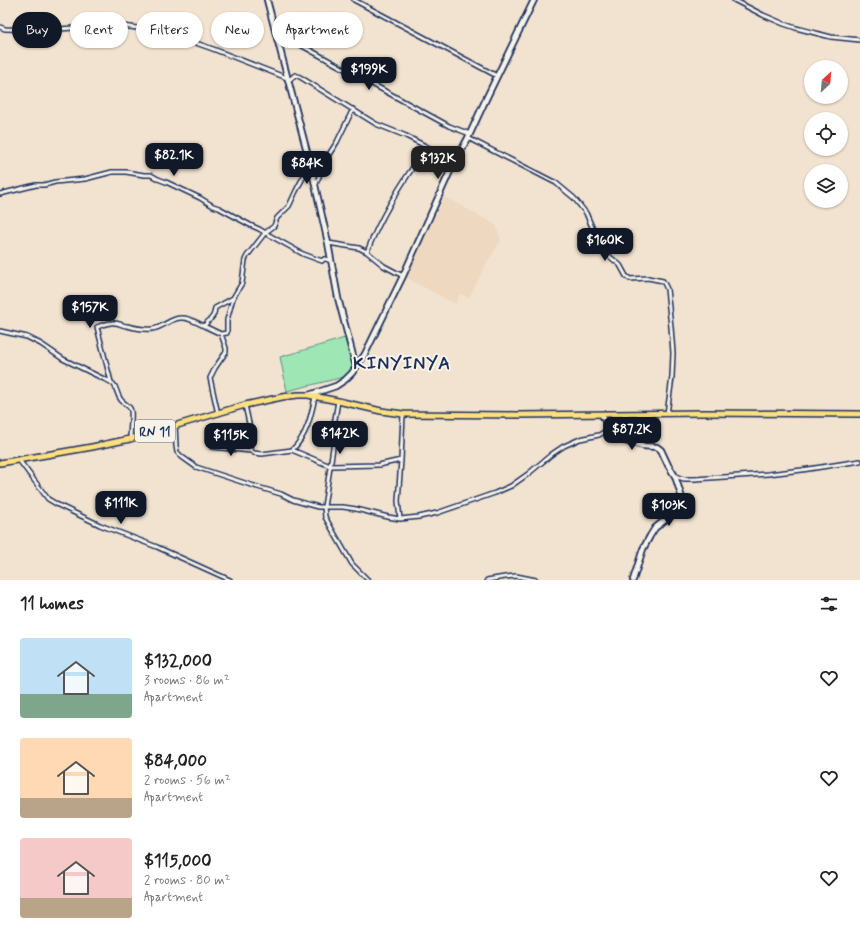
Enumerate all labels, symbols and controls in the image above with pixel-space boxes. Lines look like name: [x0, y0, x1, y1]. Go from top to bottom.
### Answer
chip: Buy: [12, 12, 62, 48]
chip: Rent: [70, 12, 128, 48]
chip: Filters: [136, 12, 203, 48]
chip: New: [211, 12, 264, 48]
chip: Apartment: [272, 12, 363, 48]
pin: $199K: [341, 57, 397, 91]
north arrow: [804, 60, 848, 104]
map controls: [804, 60, 848, 208]
text: $199K: [350, 61, 388, 78]
button: locate: [804, 112, 848, 156]
pin: $82.1K: [141, 143, 207, 177]
pin: $132K: [410, 146, 466, 180]
text: $82.1K: [154, 147, 194, 164]
text: $132K: [420, 150, 456, 167]
pin: $84K: [283, 151, 331, 185]
text: $84K: [291, 155, 323, 172]
button: layers: [804, 164, 848, 208]
pin: $160K: [577, 228, 633, 262]
text: $160K: [586, 232, 624, 249]
pin: $157K: [62, 295, 118, 329]
text: $157K: [72, 299, 108, 316]
district label: KINYINYA: [353, 352, 451, 376]
pin: $87.2K: [599, 417, 665, 451]
road number: RN 11: [135, 420, 175, 442]
pin: $142K: [312, 421, 368, 455]
text: $87.2K: [612, 421, 652, 438]
pin: $115K: [203, 423, 259, 457]
text: $142K: [321, 425, 359, 442]
text: $115K: [213, 427, 249, 444]
pin: $111K: [93, 491, 149, 525]
pin: $103K: [641, 493, 697, 527]
text: $111K: [104, 495, 138, 512]
text: $103K: [651, 497, 687, 514]
text: 11 homes: [20, 593, 84, 615]
icon: filters: [818, 593, 840, 615]
text: $132,000: [144, 650, 212, 672]
icon: home: [52, 654, 100, 702]
icon: heart: [818, 667, 840, 689]
text: 3 rooms · 86 m²: [144, 672, 230, 689]
text: Apartment: [144, 689, 203, 706]
text: $84,000: [144, 750, 207, 772]
icon: home: [52, 754, 100, 802]
icon: heart: [818, 767, 840, 789]
text: 2 rooms · 56 m²: [144, 772, 231, 789]
text: Apartment: [144, 789, 203, 806]
text: $115,000: [144, 850, 212, 872]
icon: home: [52, 854, 100, 902]
icon: heart: [818, 867, 840, 889]
text: 2 rooms · 80 m²: [144, 872, 230, 889]
text: Apartment: [144, 889, 203, 906]

